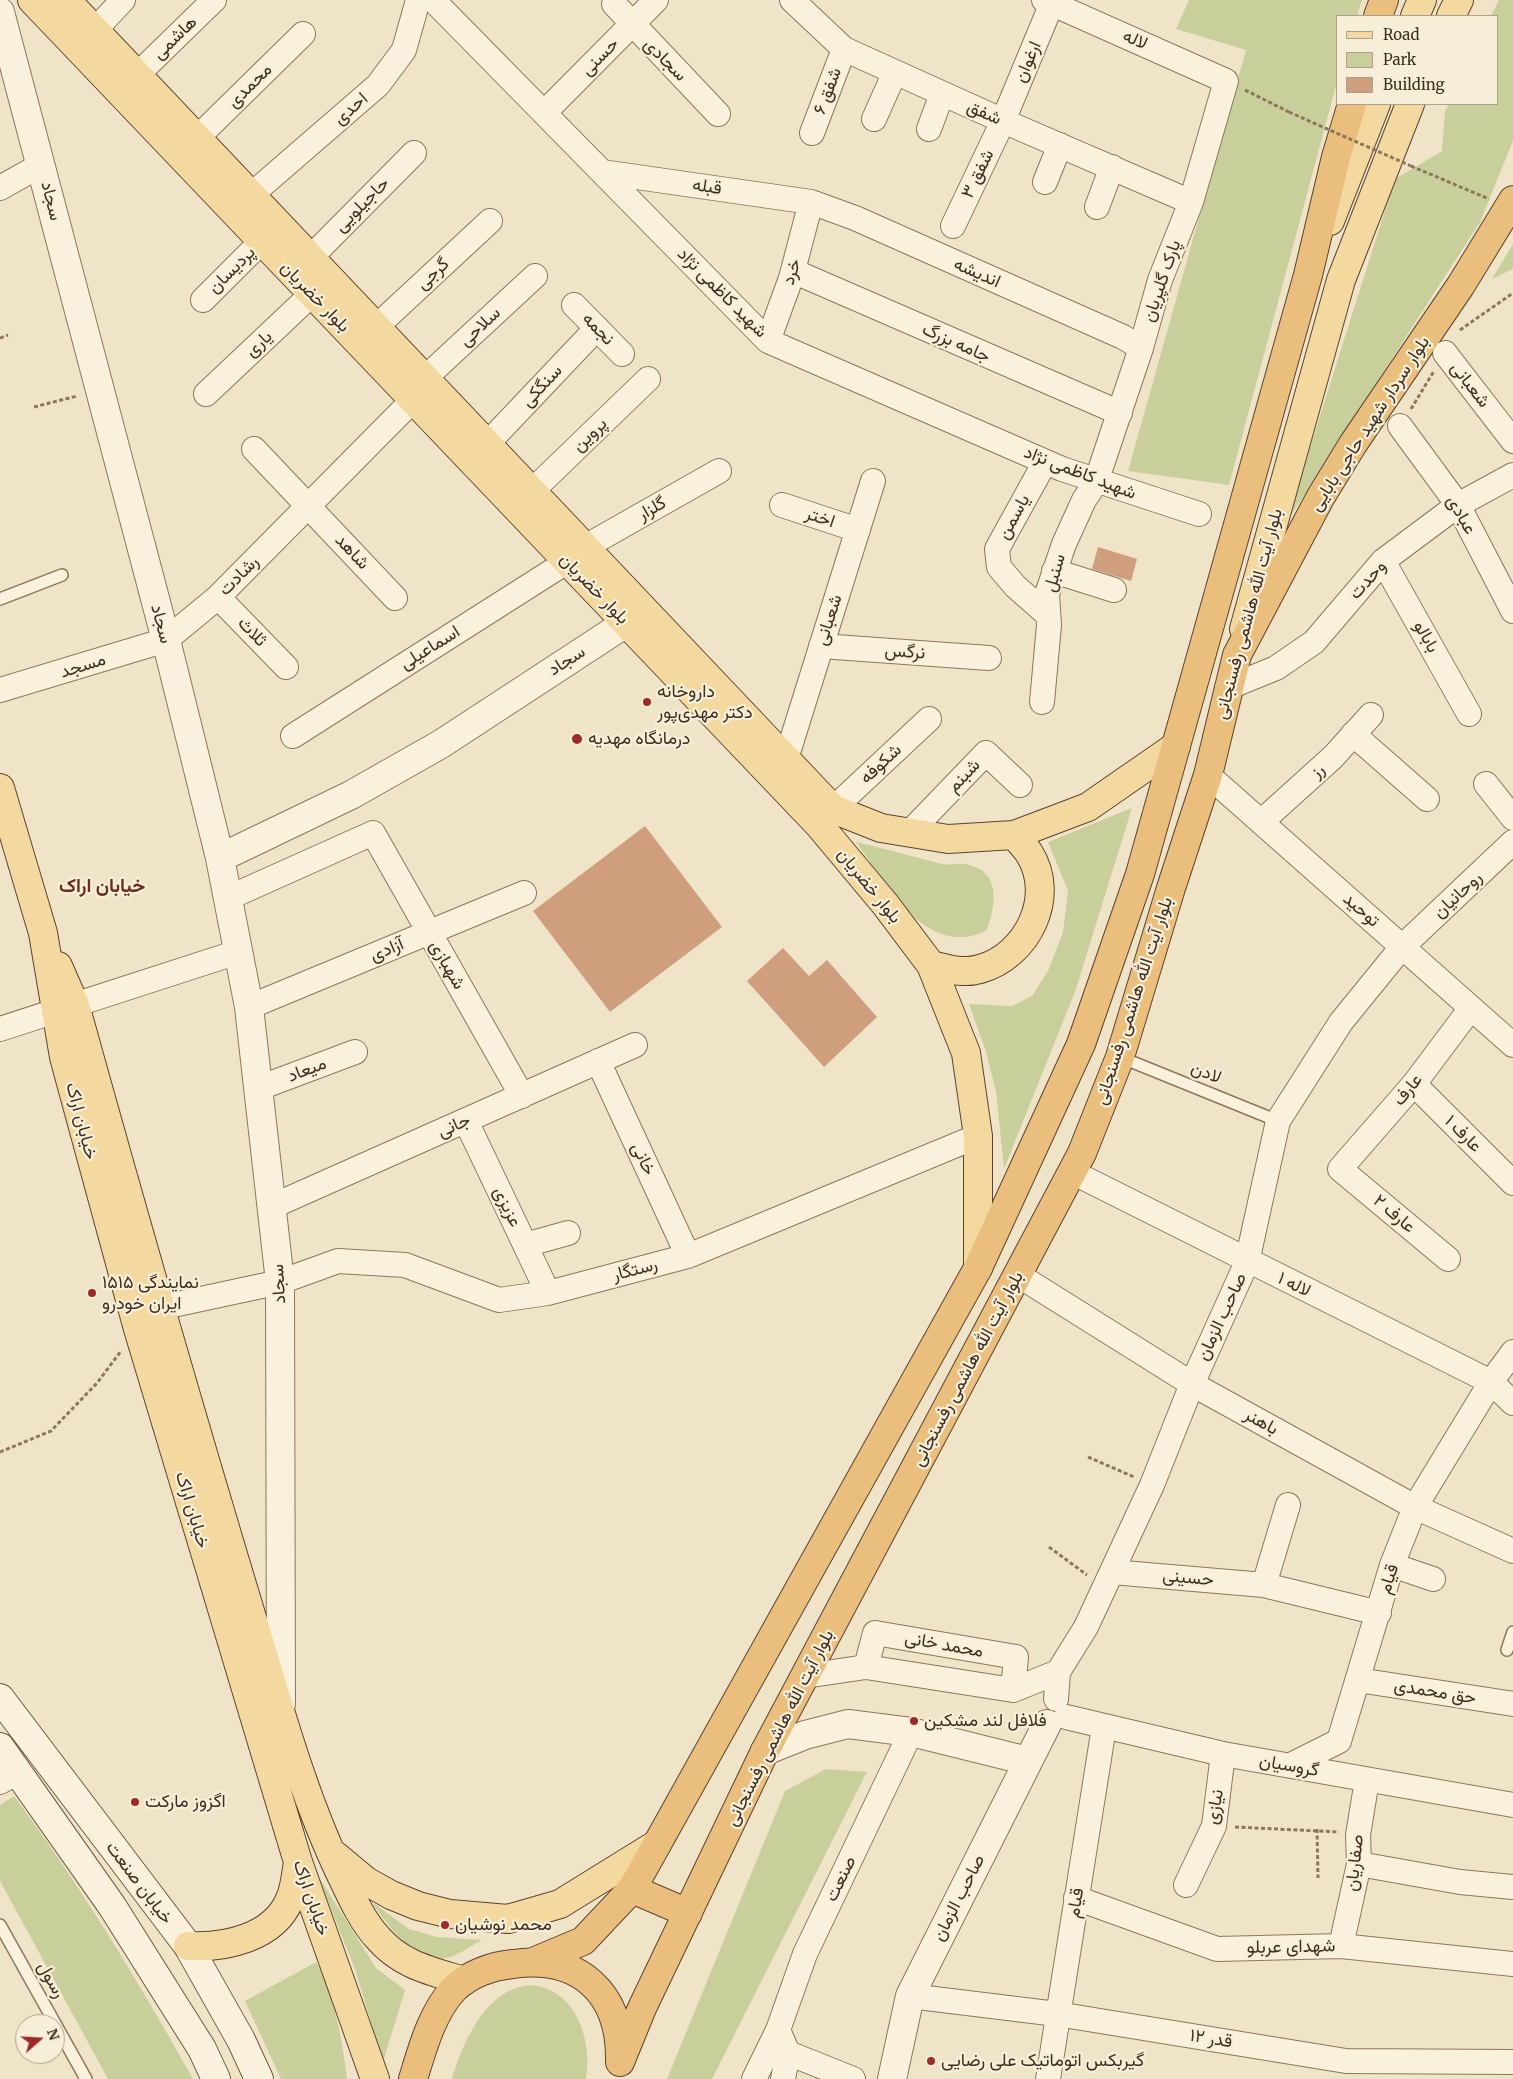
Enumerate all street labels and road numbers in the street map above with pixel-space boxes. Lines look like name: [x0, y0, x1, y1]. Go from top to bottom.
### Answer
street label: هاشمی: [148, 12, 202, 64]
street label: لاله: [1119, 25, 1151, 55]
street label: حسنی: [576, 33, 624, 81]
street label: سجادی: [639, 34, 691, 86]
street label: ارغوان: [1010, 38, 1046, 86]
street label: محمدی: [223, 59, 277, 113]
street label: شفق ۶: [809, 64, 847, 118]
street label: احدی: [329, 88, 373, 130]
street label: شفق: [963, 96, 1005, 130]
street label: شفق ۳: [957, 146, 999, 202]
street label: حاجیلویی: [330, 173, 394, 237]
street label: قبله: [691, 174, 723, 200]
street label: سجاد: [36, 179, 66, 223]
street label: پارک گلپریان: [1138, 237, 1186, 325]
street label: پردیسان: [204, 242, 260, 298]
street label: شهید کاظمی نژاد: [672, 243, 772, 343]
street label: گرجی: [412, 253, 454, 295]
street label: اندیشه: [950, 253, 1004, 293]
street label: خرد: [778, 256, 806, 288]
street label: بلوار خضریان: [276, 257, 354, 337]
street label: سلاحی: [455, 302, 505, 352]
street label: نجمه: [577, 308, 619, 350]
street label: جامه بزرگ: [919, 318, 993, 368]
street label: یاری: [241, 326, 277, 362]
street label: بلوار سردار شهید حاجی بابایی: [1305, 332, 1435, 516]
street label: شعبانی: [1445, 358, 1495, 412]
street label: سنگکی: [517, 360, 567, 412]
street label: پروین: [568, 413, 612, 457]
street label: شهید کاظمی نژاد: [1021, 442, 1139, 504]
street label: یاسمن: [993, 491, 1035, 543]
street label: گلزار: [634, 492, 670, 526]
street label: عبادی: [1441, 492, 1481, 538]
street label: اختر: [802, 503, 838, 533]
street label: بلوار آیت الله هاشمی رفسنجانی: [1210, 506, 1288, 722]
street label: شاهد: [330, 530, 374, 574]
street label: بلوار خضریان: [555, 549, 633, 629]
street label: رشادت: [214, 551, 264, 601]
street label: سنبل: [1039, 551, 1071, 595]
street label: وحدت: [1345, 556, 1391, 604]
street label: شعبانی: [811, 592, 847, 648]
street label: سجاد: [145, 602, 177, 646]
street label: ثلاث: [233, 613, 271, 651]
street label: بابالو: [1408, 617, 1444, 657]
street label: اسماعیلی: [396, 621, 464, 675]
street label: نرگس: [884, 640, 926, 664]
street label: سجاد: [544, 641, 590, 681]
street label: مسجد: [58, 649, 108, 683]
street label: شکوفه: [856, 739, 906, 789]
street label: شبنم: [943, 755, 985, 797]
street label: رز: [1306, 759, 1330, 783]
street label: بلوار خضریان: [832, 844, 906, 928]
street label: روحانیان: [1429, 867, 1487, 923]
street label: توحید: [1338, 888, 1384, 932]
street label: بلوار آیت الله هاشمی رفسنجانی: [1090, 894, 1178, 1108]
street label: آزادی: [367, 933, 407, 967]
street label: شهبازی: [424, 937, 470, 993]
street label: میعاد: [285, 1053, 329, 1087]
street label: لادن: [1188, 1057, 1224, 1089]
street label: عارف: [1389, 1070, 1427, 1110]
street label: خیابان اراک: [60, 1080, 102, 1162]
street label: جانی: [434, 1109, 474, 1143]
street label: عارف ۱: [1440, 1111, 1486, 1157]
street label: خانی: [626, 1139, 660, 1179]
street label: عزیزی: [488, 1183, 526, 1231]
street label: عارف ۲: [1369, 1190, 1419, 1238]
street label: رستگار: [610, 1254, 660, 1286]
street label: سجاد: [267, 1264, 291, 1304]
street label: بلوار آیت الله هاشمی رفسنجانی: [907, 1268, 1029, 1470]
street label: لاله ۱: [1274, 1268, 1314, 1302]
street label: صاحب الزمان: [1192, 1270, 1252, 1364]
street label: باهنر: [1240, 1404, 1282, 1440]
street label: خیابان اراک: [170, 1469, 214, 1551]
street label: قیام: [1374, 1561, 1404, 1597]
street label: حسینی: [1161, 1565, 1215, 1591]
street label: بلوار آیت الله هاشمی رفسنجانی: [721, 1626, 839, 1830]
street label: محمد خانی: [903, 1627, 985, 1663]
street label: حق محمدی: [1392, 1675, 1478, 1709]
street label: گروسیان: [1257, 1750, 1321, 1782]
street label: نیازی: [1201, 1788, 1229, 1826]
street label: صفاریان: [1341, 1833, 1369, 1893]
street label: خیابان صنعت: [101, 1837, 177, 1929]
street label: صاحب الزمان: [928, 1851, 990, 1945]
street label: صنعت: [821, 1853, 861, 1905]
street label: خیابان اراک: [288, 1857, 334, 1939]
street label: قیام: [1063, 1886, 1089, 1920]
street label: شهدای عربلو: [1246, 1935, 1336, 1959]
street label: رسول: [32, 1958, 70, 2002]
street label: قدر ۱۲: [1188, 2025, 1234, 2053]

